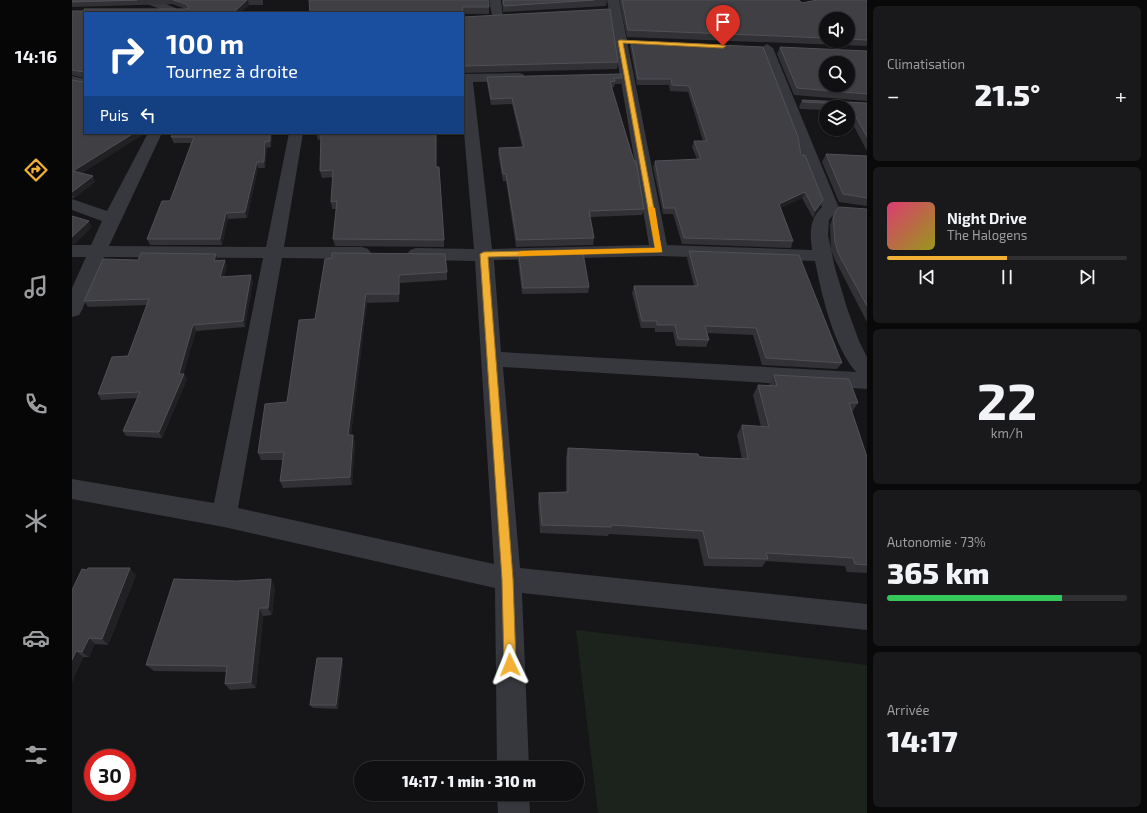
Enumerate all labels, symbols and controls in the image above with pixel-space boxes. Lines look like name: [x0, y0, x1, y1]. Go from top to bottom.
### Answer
pin: [706, 5, 740, 46]
icon: arrive: [712, 11, 734, 33]
map controls: [819, 12, 855, 136]
button: sound: [819, 12, 855, 48]
text: 100 m: [166, 26, 244, 60]
icon: right: [100, 28, 152, 80]
text: 14:16: [15, 45, 57, 67]
button: search: [819, 56, 855, 92]
text: Climatisation: [887, 56, 965, 72]
text: Tournez à droite: [166, 60, 298, 82]
text: 21.5°: [975, 76, 1040, 112]
text: −: [887, 82, 900, 108]
text: +: [1115, 82, 1127, 108]
button: layers: [819, 100, 855, 136]
icon: left: [137, 104, 159, 126]
text: Puis: [100, 106, 129, 124]
icon: directions: [22, 156, 50, 184]
text: Night Drive: [947, 209, 1027, 227]
text: The Halogens: [947, 227, 1027, 243]
icon: previous: [916, 266, 938, 288]
icon: pause: [996, 266, 1018, 288]
icon: next: [1076, 266, 1098, 288]
icon: music: [22, 273, 50, 301]
text: 22: [977, 368, 1037, 430]
icon: phone: [22, 390, 50, 418]
text: km/h: [991, 425, 1023, 441]
icon: climate: [22, 507, 50, 535]
text: Autonomie · 73%: [887, 534, 986, 550]
text: 365 km: [887, 554, 989, 590]
icon: car: [22, 624, 50, 652]
position arrow: [489, 644, 531, 686]
text: Arrivée: [887, 702, 930, 718]
text: 14:17: [887, 722, 958, 758]
icon: filters: [22, 741, 50, 769]
speed limit sign: 30: [84, 749, 136, 801]
text: 14:17 · 1 min · 310 m: [402, 772, 536, 790]

